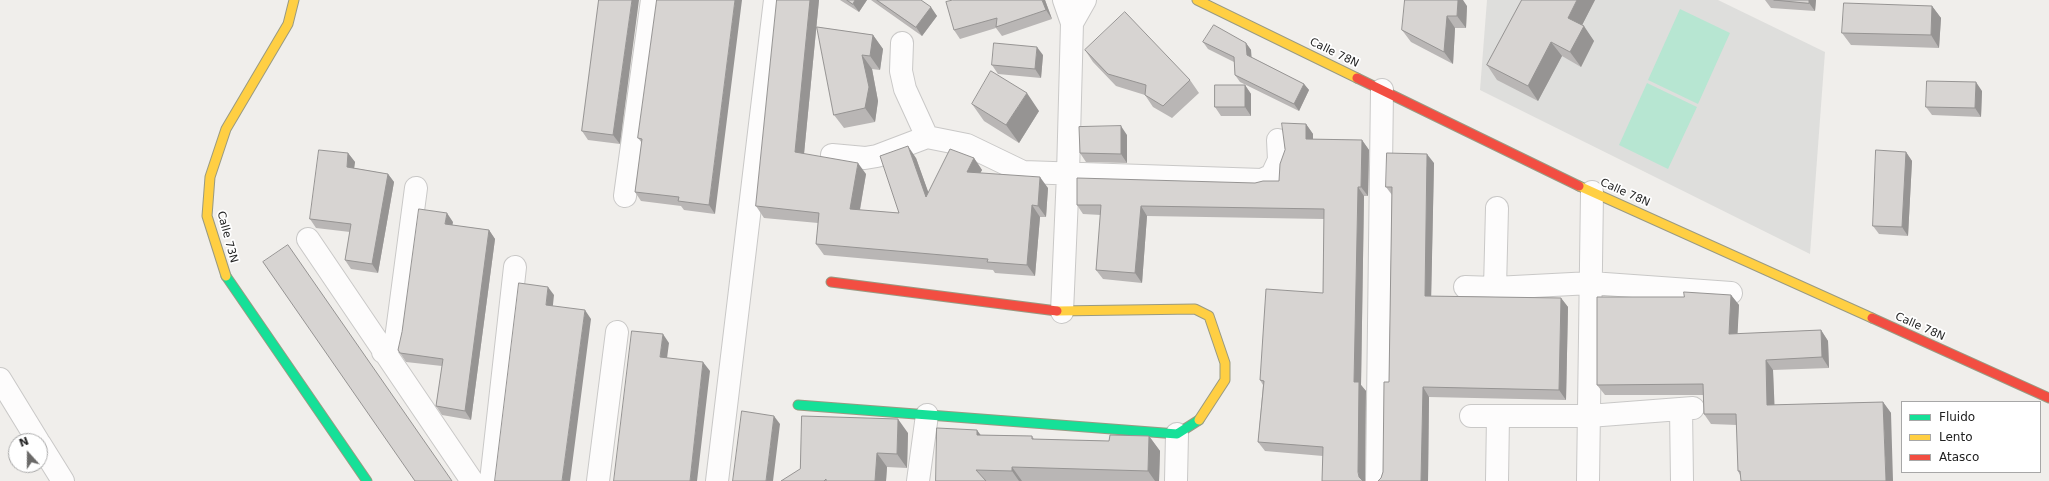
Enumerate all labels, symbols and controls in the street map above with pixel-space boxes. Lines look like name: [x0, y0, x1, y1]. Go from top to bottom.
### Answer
street label: Calle 78N: [1307, 35, 1361, 71]
street label: Calle 78N: [1598, 176, 1652, 210]
street label: Calle 73N: [214, 210, 240, 264]
street label: Calle 78N: [1893, 310, 1947, 344]
legend: [1901, 401, 2041, 473]
text: Fluido: [1939, 410, 1975, 424]
text: Lento: [1939, 430, 1973, 444]
north arrow: [8, 433, 48, 473]
text: N: [17, 435, 31, 450]
text: Atasco: [1939, 450, 1979, 464]

